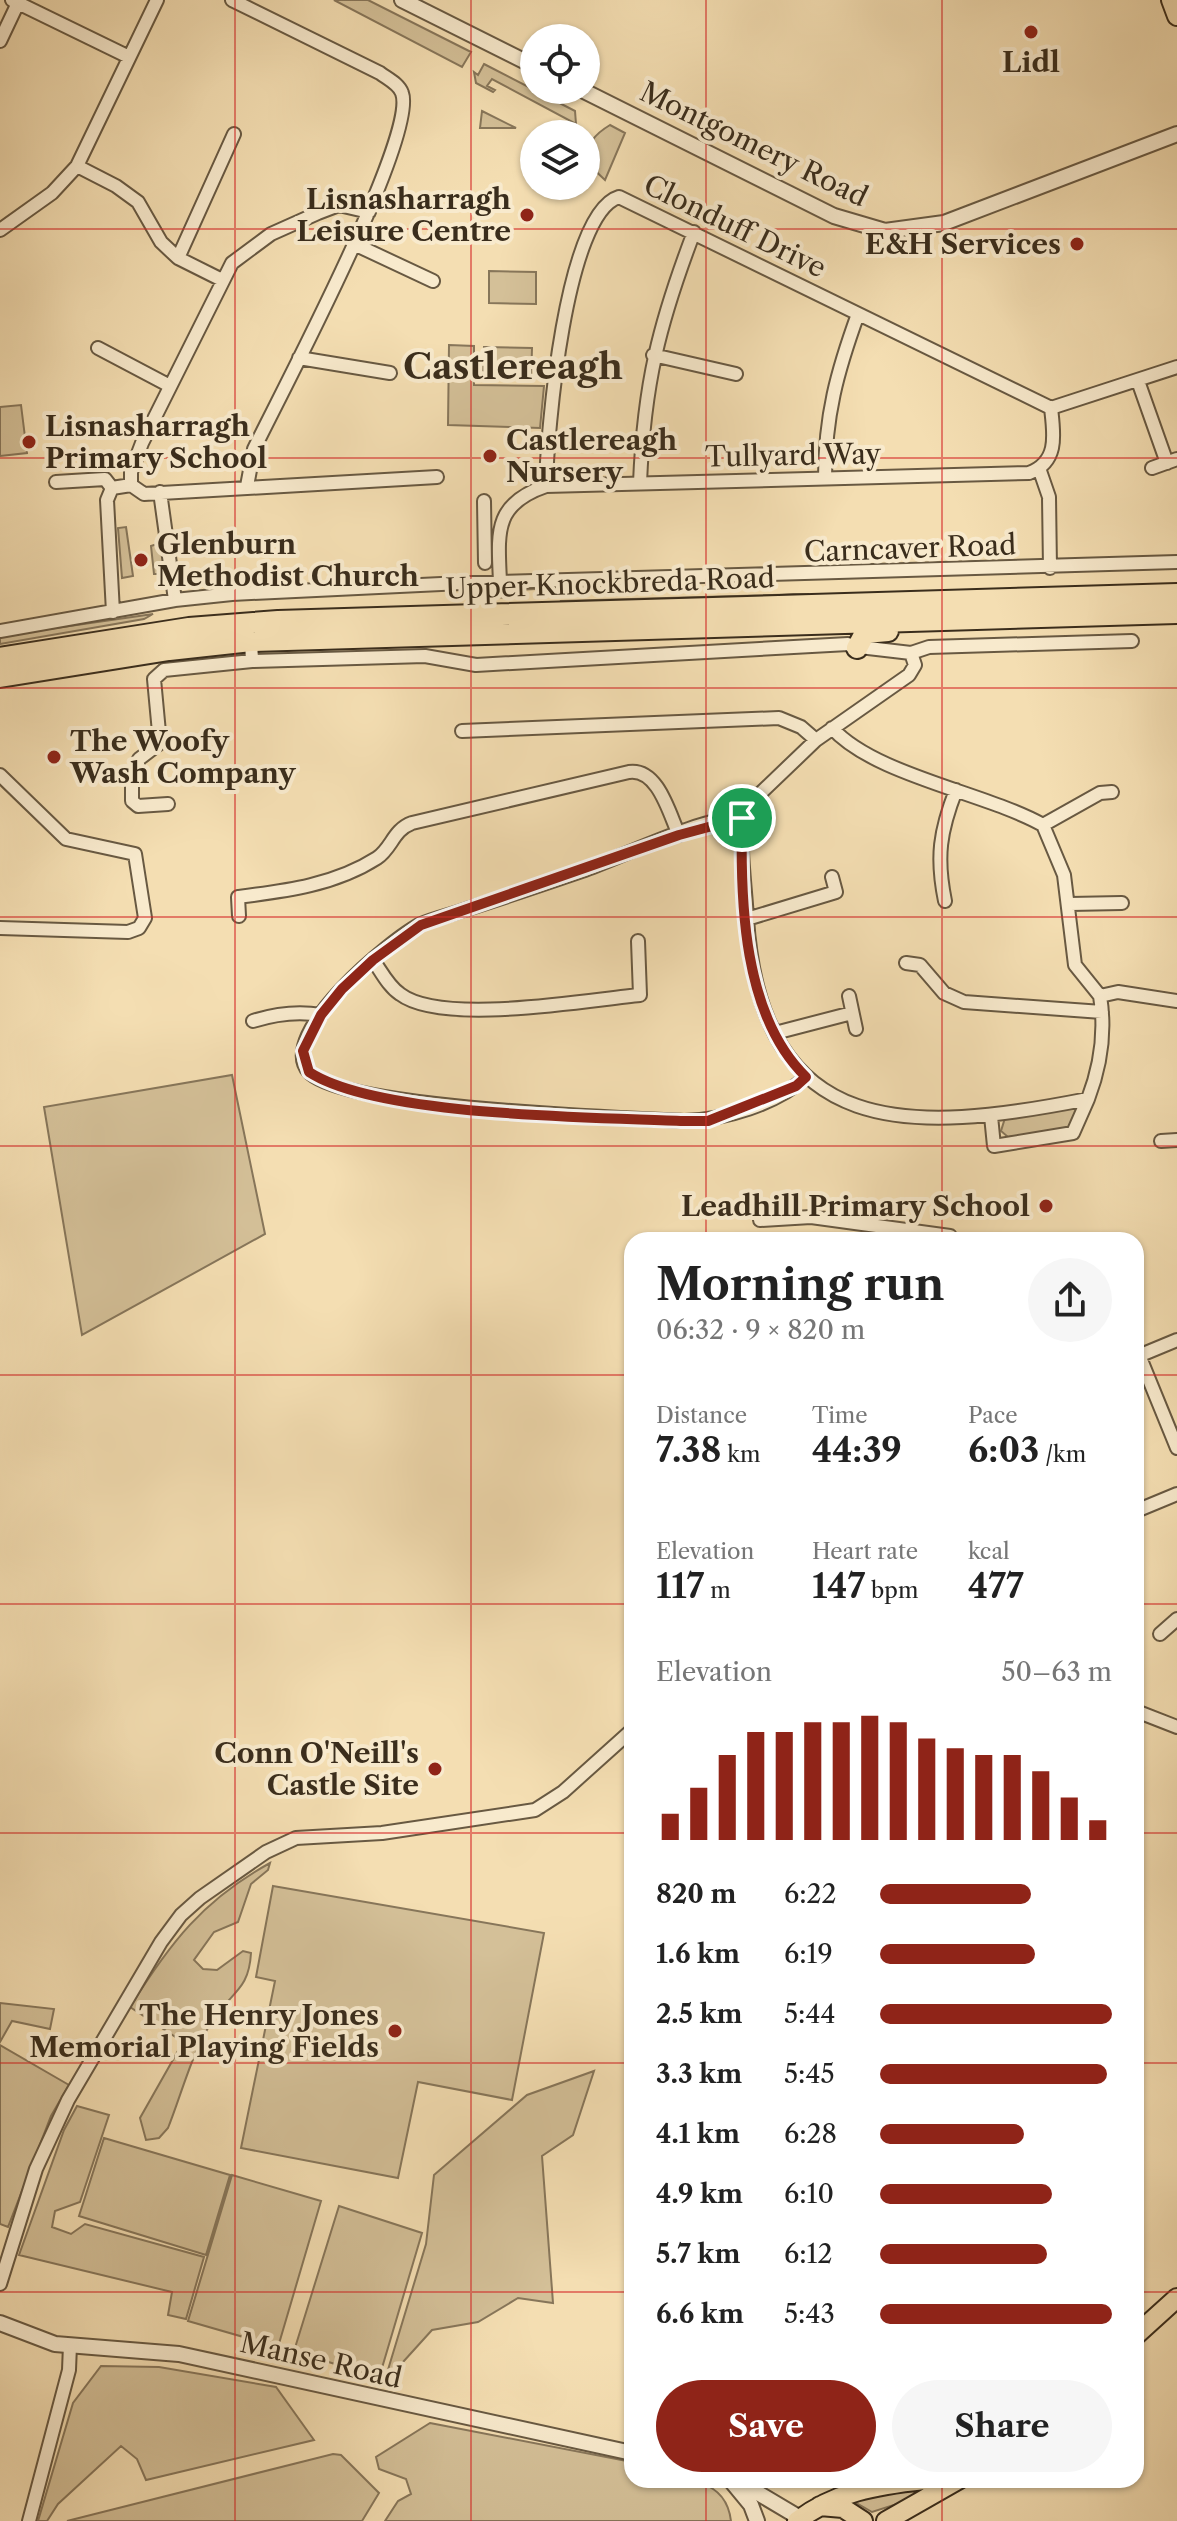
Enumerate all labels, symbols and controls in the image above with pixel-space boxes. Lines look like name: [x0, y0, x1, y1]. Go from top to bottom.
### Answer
marker: Lidl: [1022, 23, 1040, 41]
map controls: [520, 24, 600, 200]
button: locate: [520, 24, 600, 104]
place label: Lidl: [1002, 45, 1060, 79]
street label: Montgomery Road: [635, 74, 873, 214]
button: layers: [520, 120, 600, 200]
street label: Clonduff Drive: [638, 167, 832, 285]
place label: Lisnasharragh Leisure Centre: [297, 182, 511, 248]
marker: Lisnasharragh Leisure Centre: [518, 206, 536, 224]
place label: E&H Services: [865, 227, 1061, 261]
marker: E&H Services: [1068, 235, 1086, 253]
district label: Castlereagh: [403, 344, 623, 388]
place label: Lisnasharragh Primary School: [45, 409, 267, 475]
place label: Castlereagh Nursery: [506, 423, 677, 489]
marker: Lisnasharragh Primary School: [20, 433, 38, 451]
street label: Tullyard Way: [705, 436, 882, 474]
marker: Castlereagh Nursery: [481, 447, 499, 465]
place label: Glenburn Methodist Church: [157, 527, 419, 593]
street label: Carncaver Road: [803, 527, 1017, 569]
marker: Glenburn Methodist Church: [132, 551, 150, 569]
street label: Upper Knockbreda Road: [445, 560, 775, 606]
place label: The Woofy Wash Company: [69, 724, 296, 790]
marker: The Woofy Wash Company: [45, 748, 63, 766]
pin: [708, 784, 776, 852]
icon: arrive: [720, 796, 764, 840]
place label: Leadhill Primary School: [681, 1189, 1030, 1223]
marker: Leadhill Primary School: [1037, 1197, 1055, 1215]
text: Morning run: [656, 1257, 945, 1311]
button: share: [1028, 1258, 1112, 1342]
text: 06:32 · 9 × 820 m: [656, 1314, 865, 1346]
text: Distance: [656, 1402, 747, 1429]
text: Time: [812, 1402, 868, 1429]
text: Pace: [968, 1402, 1018, 1429]
text: 7.38: [656, 1429, 721, 1471]
text: 44:39: [812, 1429, 902, 1471]
text: 6:03: [968, 1429, 1039, 1471]
text: km: [721, 1441, 761, 1468]
text: /km: [1039, 1441, 1086, 1468]
text: Elevation: [656, 1538, 754, 1565]
text: Heart rate: [812, 1538, 918, 1565]
text: kcal: [968, 1538, 1010, 1565]
text: 117: [656, 1565, 704, 1607]
text: 147: [812, 1565, 865, 1607]
text: 477: [968, 1565, 1024, 1607]
text: m: [704, 1577, 731, 1604]
text: bpm: [865, 1577, 918, 1604]
text: Elevation: [656, 1656, 772, 1688]
text: 50–63 m: [1001, 1656, 1112, 1688]
place label: Conn O'Neill's Castle Site: [214, 1736, 419, 1802]
marker: Conn O'Neill's Castle Site: [426, 1760, 444, 1778]
text: 820 m: [656, 1878, 736, 1910]
text: 6:22: [784, 1878, 836, 1910]
text: 1.6 km: [656, 1938, 740, 1970]
text: 6:19: [784, 1938, 833, 1970]
place label: The Henry Jones Memorial Playing Fields: [29, 1998, 379, 2064]
text: 2.5 km: [656, 1998, 742, 2030]
text: 5:44: [784, 1998, 835, 2030]
marker: The Henry Jones Memorial Playing Fields: [386, 2022, 404, 2040]
text: 3.3 km: [656, 2058, 742, 2090]
text: 5:45: [784, 2058, 835, 2090]
text: 4.1 km: [656, 2118, 740, 2150]
text: 6:28: [784, 2118, 837, 2150]
text: 4.9 km: [656, 2178, 743, 2210]
text: 6:10: [784, 2178, 834, 2210]
text: 5.7 km: [656, 2238, 740, 2270]
text: 6:12: [784, 2238, 832, 2270]
text: 6.6 km: [656, 2298, 744, 2330]
text: 5:43: [784, 2298, 835, 2330]
street label: Manse Road: [237, 2325, 405, 2395]
button: Save: [656, 2380, 876, 2472]
button: Share: [892, 2380, 1112, 2472]

